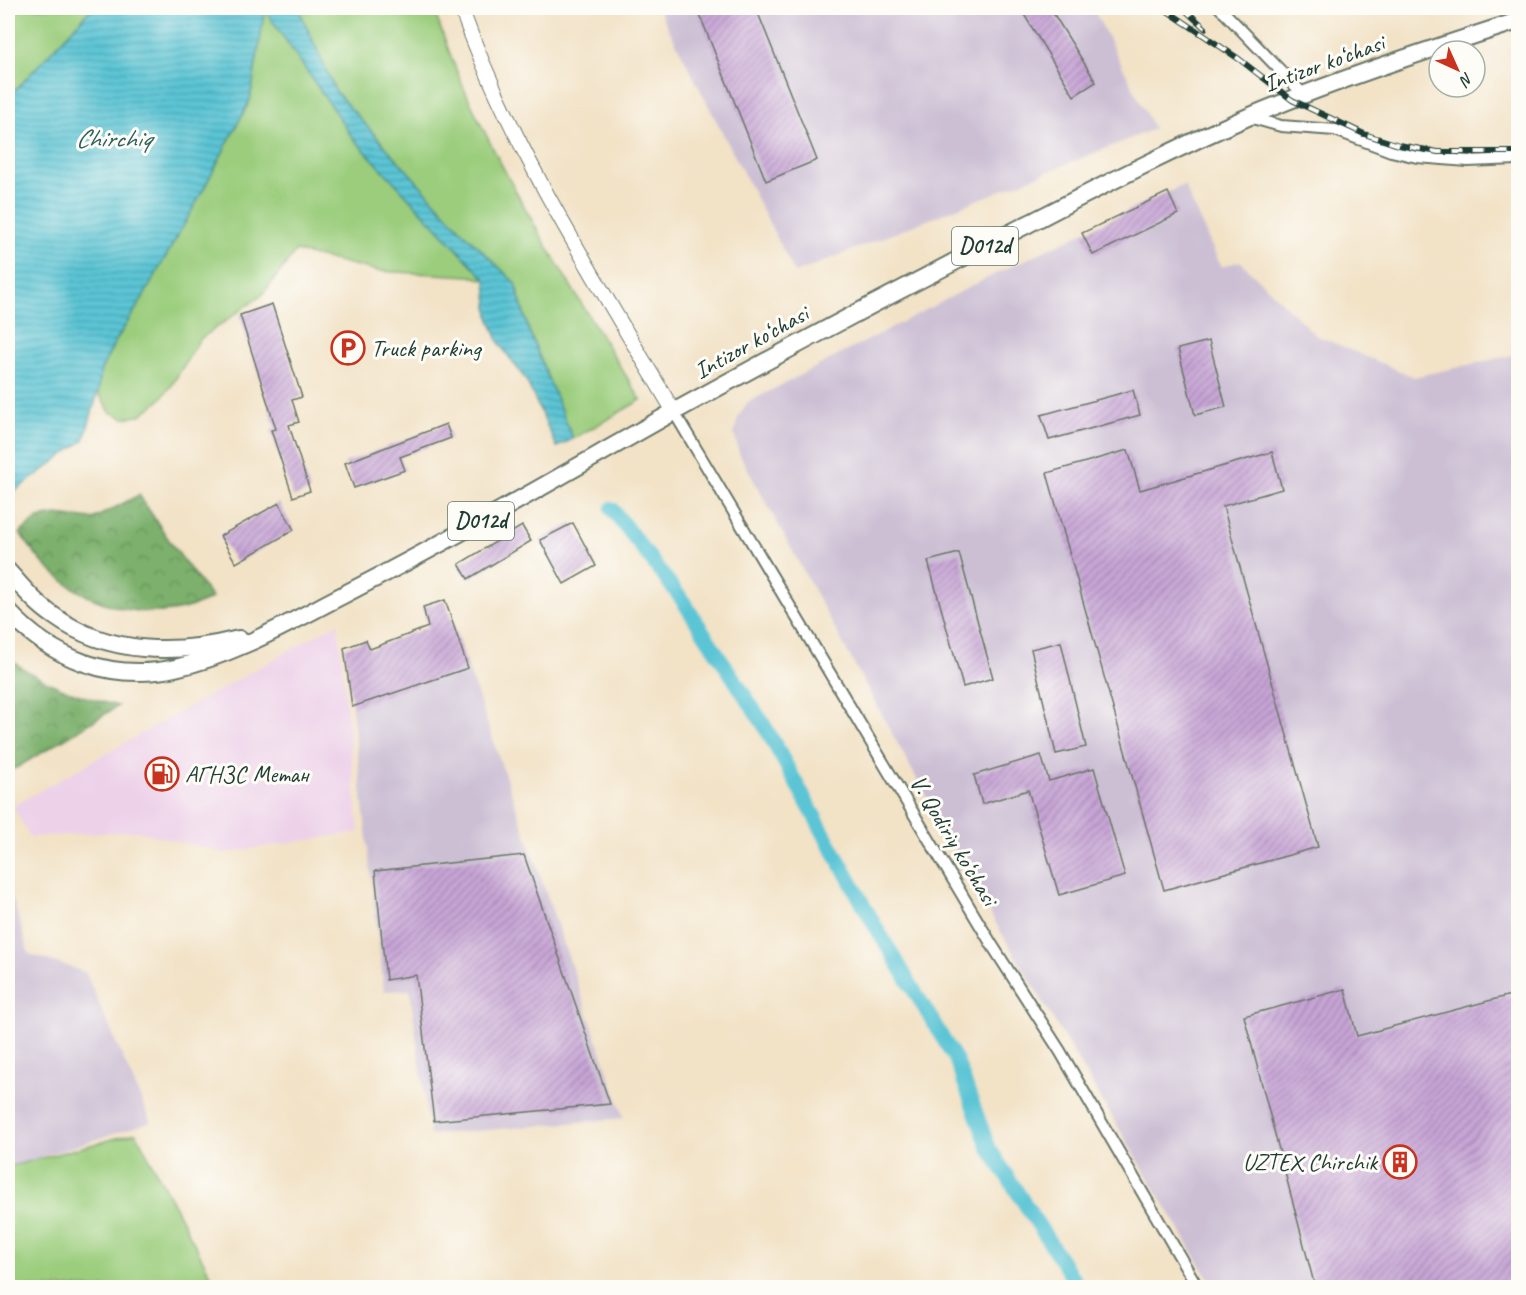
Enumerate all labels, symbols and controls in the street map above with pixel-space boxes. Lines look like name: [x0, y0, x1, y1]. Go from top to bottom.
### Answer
street label: Intizor ko‘chasi: [1260, 27, 1391, 99]
north arrow: [1427, 39, 1487, 99]
text: N: [1454, 68, 1477, 92]
water label: Chirchiq: [76, 122, 156, 155]
road number: D012d: [952, 227, 1018, 265]
street label: Intizor ko‘chasi: [689, 297, 815, 386]
parking icon: Truck parking: [330, 330, 366, 366]
place label: Truck parking: [371, 333, 483, 363]
road number: D012d: [448, 502, 514, 540]
fuel station icon: АГНЗС Метан: [144, 756, 180, 792]
place label: АГНЗС Метан: [185, 759, 310, 789]
street label: V. Qodiriy ko‘chasi: [903, 769, 1006, 913]
building icon: UZTEX Chirchik: [1382, 1144, 1418, 1180]
place label: UZTEX Chirchik: [1243, 1147, 1379, 1177]

